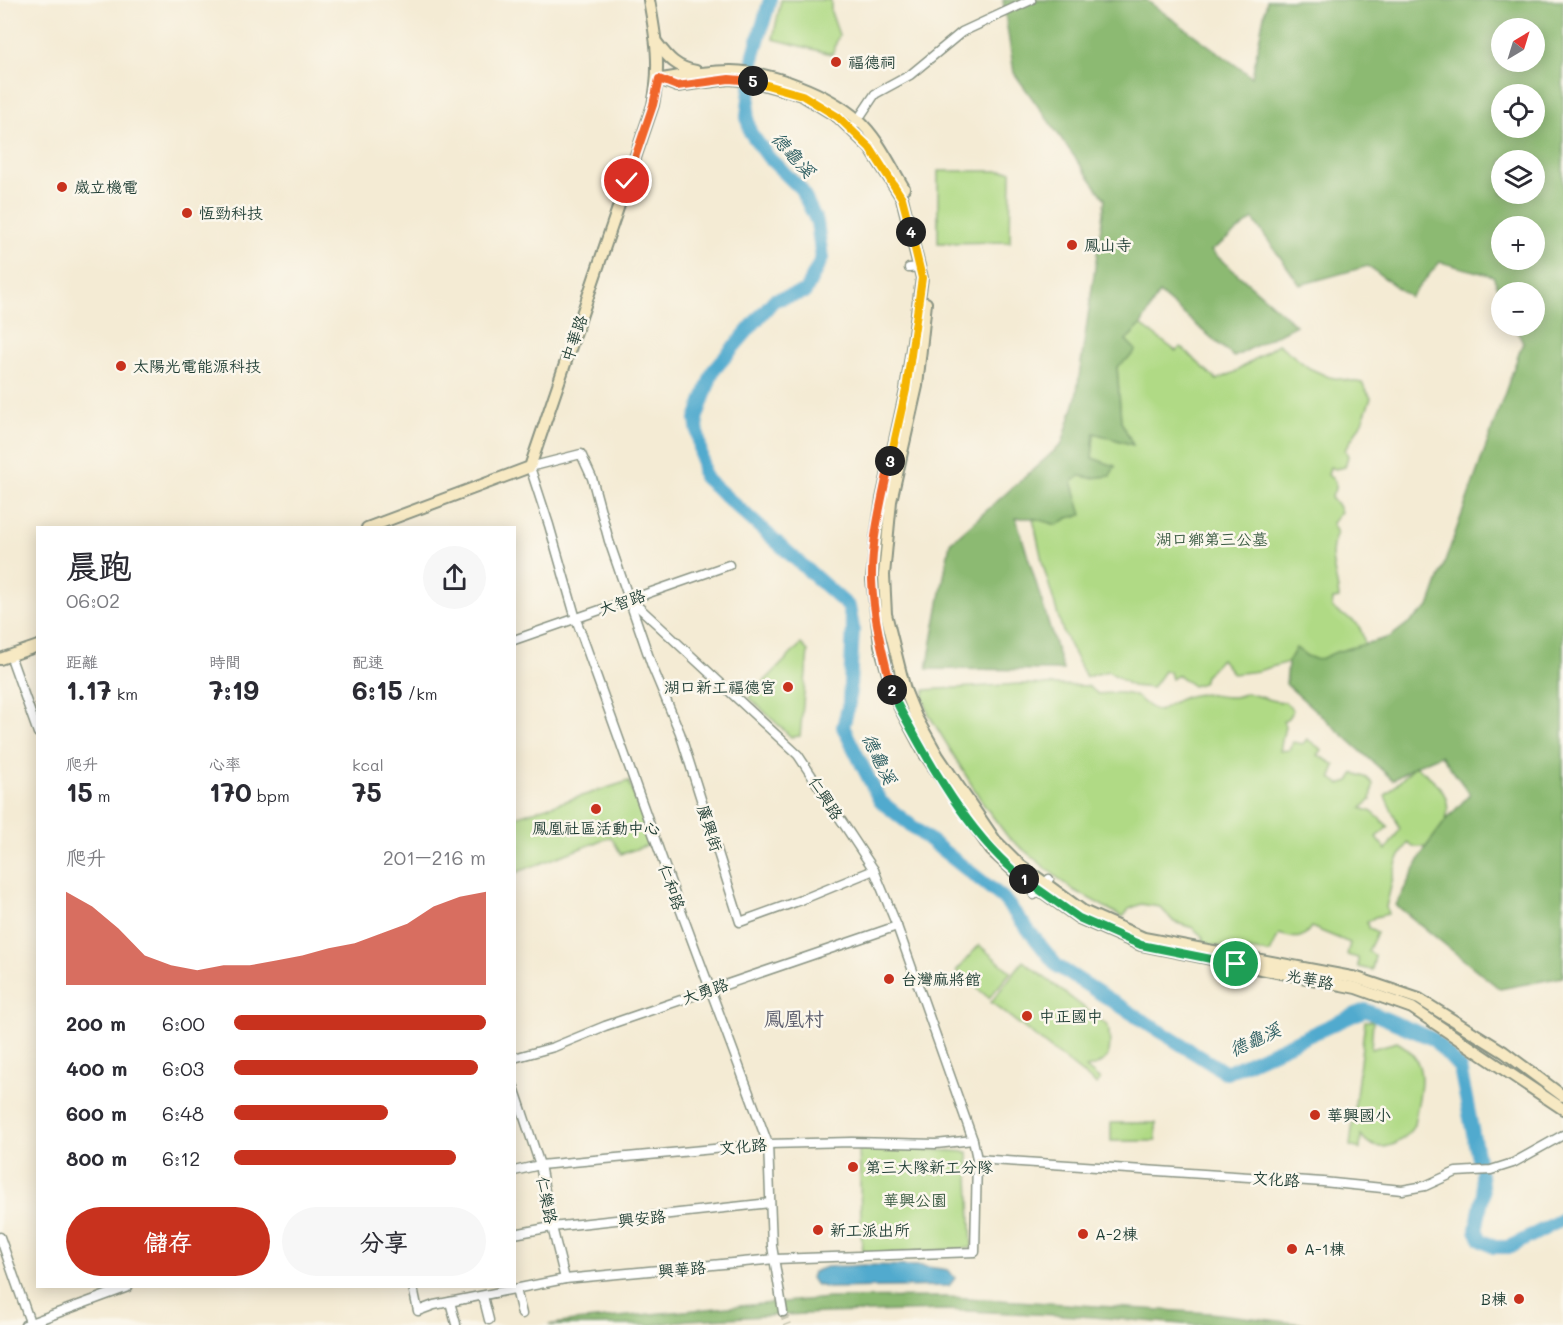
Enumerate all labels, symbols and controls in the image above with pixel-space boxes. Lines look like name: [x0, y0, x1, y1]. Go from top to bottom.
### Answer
north arrow: [1491, 18, 1545, 72]
map controls: [1491, 18, 1545, 336]
place label: 福德祠: [848, 51, 896, 72]
marker: 福德祠: [829, 55, 843, 69]
pin: 5: [738, 66, 768, 96]
text: 5: [748, 70, 758, 91]
button: locate: [1491, 84, 1545, 138]
water label: 德龜溪: [767, 126, 821, 183]
button: layers: [1491, 150, 1545, 204]
pin: [601, 155, 652, 206]
icon: check: [610, 164, 643, 197]
place label: 崴立機電: [74, 176, 138, 197]
marker: 崴立機電: [55, 180, 69, 194]
place label: 恆勁科技: [199, 202, 263, 223]
marker: 恆勁科技: [180, 206, 194, 220]
button: +: [1491, 216, 1545, 270]
pin: 4: [896, 217, 926, 247]
text: 4: [906, 221, 916, 242]
place label: 鳳山寺: [1084, 234, 1132, 255]
marker: 鳳山寺: [1065, 238, 1079, 252]
button: −: [1491, 282, 1545, 336]
street label: 中華路: [556, 312, 591, 364]
place label: 太陽光電能源科技: [133, 355, 261, 376]
marker: 太陽光電能源科技: [114, 359, 128, 373]
pin: 3: [875, 446, 905, 476]
text: 3: [885, 450, 895, 471]
park label: 湖口鄉第三公墓: [1156, 528, 1268, 549]
text: 晨跑: [66, 543, 132, 586]
button: share: [423, 546, 486, 609]
street label: 大智路: [596, 584, 648, 619]
text: 06:02: [66, 587, 120, 613]
text: 距離: [66, 651, 98, 672]
text: 時間: [209, 651, 241, 672]
text: 配速: [352, 651, 384, 672]
text: 1.17: [66, 673, 112, 707]
text: 7:19: [209, 673, 259, 707]
text: 6:15: [352, 673, 403, 707]
pin: 2: [877, 675, 907, 705]
place label: 湖口新工福德宮: [664, 676, 776, 697]
text: 2: [888, 679, 896, 700]
marker: 湖口新工福德宮: [781, 680, 795, 694]
text: km: [112, 683, 138, 704]
text: /km: [403, 683, 437, 704]
water label: 德龜溪: [857, 729, 903, 789]
text: 爬升: [66, 753, 98, 774]
text: 心率: [209, 753, 241, 774]
text: kcal: [352, 754, 384, 775]
street label: 仁興路: [805, 772, 848, 824]
text: 15: [66, 775, 93, 809]
text: 170: [209, 775, 252, 809]
text: 75: [352, 775, 382, 809]
text: m: [93, 785, 111, 806]
text: bpm: [252, 785, 290, 806]
marker: 鳳凰社區活動中心: [589, 802, 603, 816]
street label: 廣興街: [693, 802, 728, 854]
place label: 鳳凰社區活動中心: [532, 817, 660, 838]
text: 爬升: [66, 844, 106, 870]
text: 201–216 m: [383, 844, 486, 870]
street label: 仁和路: [654, 861, 691, 913]
pin: 1: [1009, 864, 1039, 894]
text: 1: [1020, 868, 1028, 889]
pin: [1210, 938, 1261, 989]
icon: arrive: [1219, 947, 1252, 980]
street label: 光華路: [1285, 964, 1336, 993]
place label: 台灣麻將館: [901, 968, 981, 989]
marker: 台灣麻將館: [882, 972, 896, 986]
street label: 大勇路: [679, 973, 731, 1008]
district label: 鳳凰村: [764, 1005, 824, 1031]
place label: 中正國中: [1039, 1005, 1103, 1026]
marker: 中正國中: [1020, 1009, 1034, 1023]
text: 200 m: [66, 1010, 126, 1036]
text: 6:00: [162, 1010, 205, 1036]
water label: 德龜溪: [1225, 1016, 1285, 1061]
text: 400 m: [66, 1055, 127, 1081]
text: 6:03: [162, 1055, 204, 1081]
text: 600 m: [66, 1100, 127, 1126]
text: 6:48: [162, 1100, 204, 1126]
place label: 華興國小: [1327, 1104, 1391, 1125]
marker: 華興國小: [1308, 1108, 1322, 1122]
street label: 文化路: [718, 1133, 768, 1158]
text: 800 m: [66, 1145, 127, 1171]
text: 6:12: [162, 1145, 200, 1171]
place label: 第三大隊新工分隊: [865, 1156, 993, 1177]
marker: 第三大隊新工分隊: [846, 1160, 860, 1174]
street label: 文化路: [1251, 1166, 1301, 1191]
street label: 仁樂路: [533, 1174, 562, 1225]
park label: 華興公園: [883, 1189, 947, 1210]
street label: 興安路: [617, 1205, 667, 1230]
button: 儲存: [66, 1207, 270, 1276]
button: 分享: [282, 1207, 486, 1276]
place label: 新工派出所: [830, 1219, 910, 1240]
marker: 新工派出所: [811, 1223, 825, 1237]
place label: A-2棟: [1095, 1223, 1139, 1244]
marker: A-2棟: [1076, 1227, 1090, 1241]
place label: A-1棟: [1304, 1238, 1346, 1259]
marker: A-1棟: [1285, 1242, 1299, 1256]
street label: 興華路: [657, 1256, 707, 1281]
place label: B棟: [1481, 1288, 1508, 1309]
marker: B棟: [1512, 1292, 1526, 1306]

